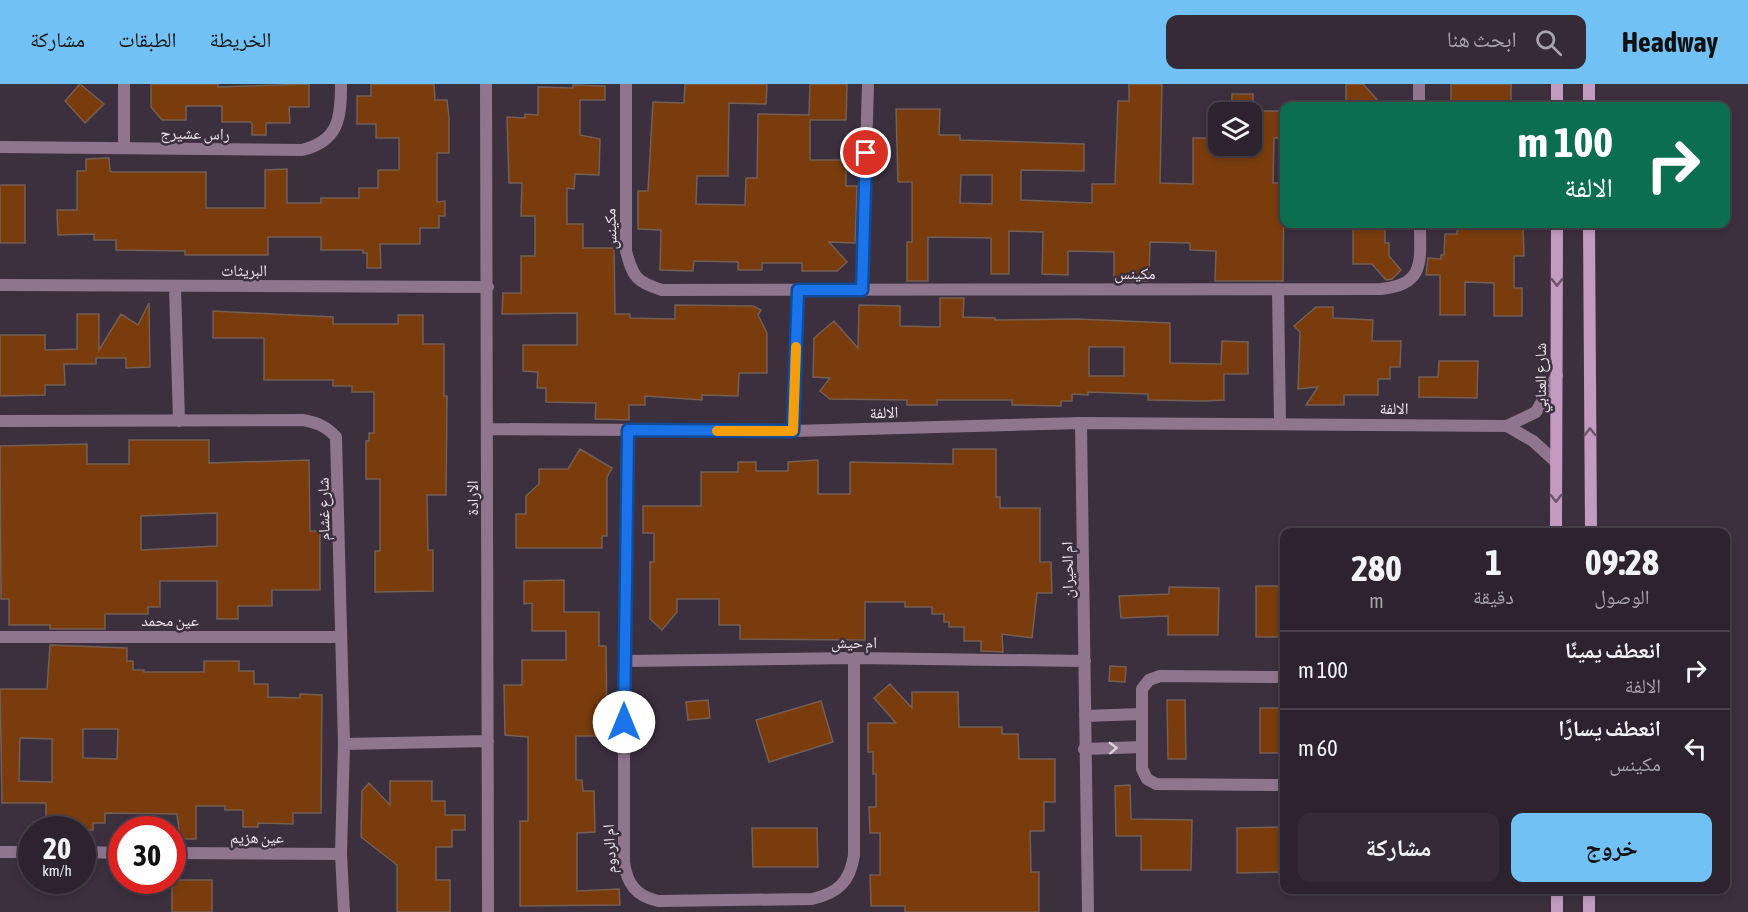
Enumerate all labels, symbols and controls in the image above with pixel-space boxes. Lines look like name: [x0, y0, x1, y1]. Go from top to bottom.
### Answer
search box: [1166, 15, 1586, 69]
text: ابحث هنا: [1447, 26, 1517, 52]
icon: search: [1532, 26, 1565, 59]
text: Headway: [1622, 26, 1718, 58]
text: مشاركة: [30, 27, 85, 51]
text: الطبقات: [118, 27, 177, 51]
text: الخريطة: [210, 27, 271, 51]
map controls: [1208, 102, 1262, 156]
button: layers: [1208, 102, 1262, 156]
text: 100 m: [1518, 118, 1613, 166]
street label: راس عشيرج: [160, 123, 230, 145]
icon: right: [1634, 126, 1712, 204]
pin: [840, 127, 891, 178]
icon: arrive: [849, 136, 882, 169]
text: الالفة: [1564, 172, 1613, 203]
street label: مكينس: [600, 208, 622, 250]
street label: البريثات: [221, 261, 267, 280]
street label: مكينس: [1114, 264, 1156, 284]
one-way arrow: [1551, 277, 1563, 286]
street label: شارع العنابي: [1531, 343, 1553, 413]
street label: الالفة: [1380, 399, 1408, 417]
street label: الالفة: [869, 403, 899, 421]
one-way arrow: [1584, 428, 1597, 437]
street label: شارع غشام: [313, 477, 335, 541]
street label: الارادة: [463, 480, 482, 516]
one-way arrow: [1550, 493, 1562, 502]
street label: ام الحيران: [1058, 541, 1078, 599]
text: 1: [1485, 541, 1502, 583]
text: 09:28: [1585, 541, 1659, 583]
text: 280: [1351, 547, 1402, 589]
text: دقيقة: [1473, 585, 1514, 608]
text: الوصول: [1594, 585, 1650, 608]
text: m: [1369, 589, 1384, 612]
street label: عين محمد: [141, 611, 199, 631]
street label: ام حيش: [831, 633, 877, 653]
text: انعطف يمينًا: [1565, 637, 1661, 663]
icon: right: [1679, 654, 1712, 687]
text: 100 m: [1298, 657, 1348, 683]
text: الالفة: [1625, 674, 1661, 697]
position arrow: [592, 690, 656, 754]
text: انعطف يسارًا: [1558, 715, 1661, 741]
icon: left: [1679, 732, 1712, 765]
text: 60 m: [1298, 735, 1338, 761]
one-way arrow: [1109, 741, 1118, 754]
text: مكينس: [1609, 752, 1661, 775]
button: مشاركة: [1298, 813, 1499, 882]
button: خروج: [1511, 813, 1712, 882]
speed limit sign: 30: [108, 816, 186, 894]
street label: ام الردوم: [599, 824, 621, 874]
street label: عين هزيم: [230, 828, 284, 848]
text: 20: [43, 831, 71, 865]
text: km/h: [42, 862, 72, 879]

